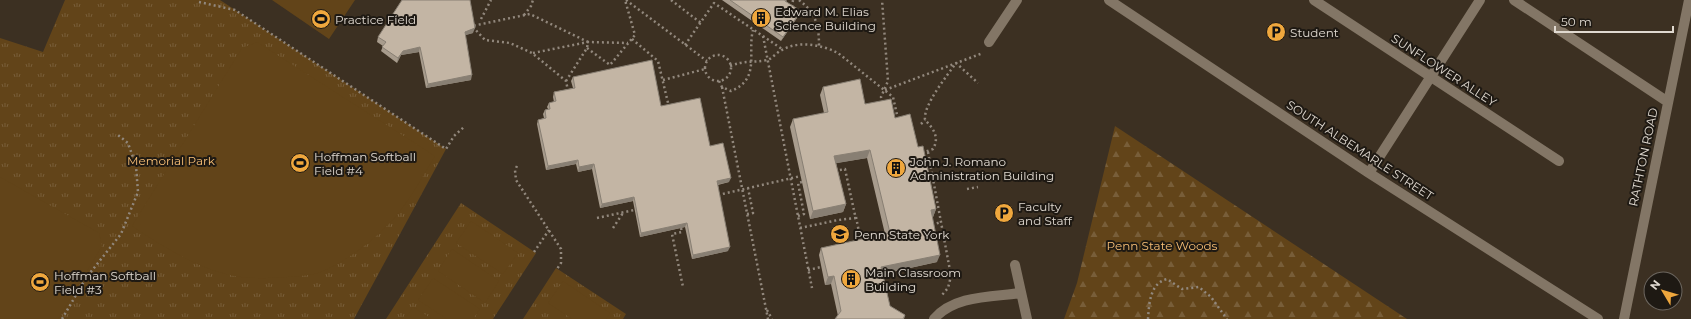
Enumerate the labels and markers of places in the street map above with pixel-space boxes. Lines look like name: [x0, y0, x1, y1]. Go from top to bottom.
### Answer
place label: Edward M. Elias Science Building: [775, 4, 876, 33]
building icon: Edward M. Elias Science Building: [750, 7, 772, 29]
sports icon: Practice Field: [310, 8, 332, 30]
place label: Practice Field: [335, 12, 416, 27]
parking icon: Student: [1265, 21, 1287, 43]
place label: Student: [1290, 25, 1339, 40]
place label: Hoffman Softball Field #4: [314, 149, 416, 178]
sports icon: Hoffman Softball Field #4: [289, 152, 311, 174]
place label: John J. Romano Administration Building: [909, 154, 1054, 183]
building icon: John J. Romano Administration Building: [885, 157, 907, 179]
place label: Faculty and Staff: [1018, 199, 1073, 228]
parking icon: Faculty and Staff: [993, 202, 1015, 224]
school or university icon: Penn State York: [829, 223, 851, 245]
place label: Penn State York: [854, 227, 950, 242]
place label: Main Classroom Building: [865, 265, 961, 294]
place label: Hoffman Softball Field #3: [54, 268, 156, 297]
building icon: Main Classroom Building: [840, 268, 862, 290]
sports icon: Hoffman Softball Field #3: [29, 271, 51, 293]

